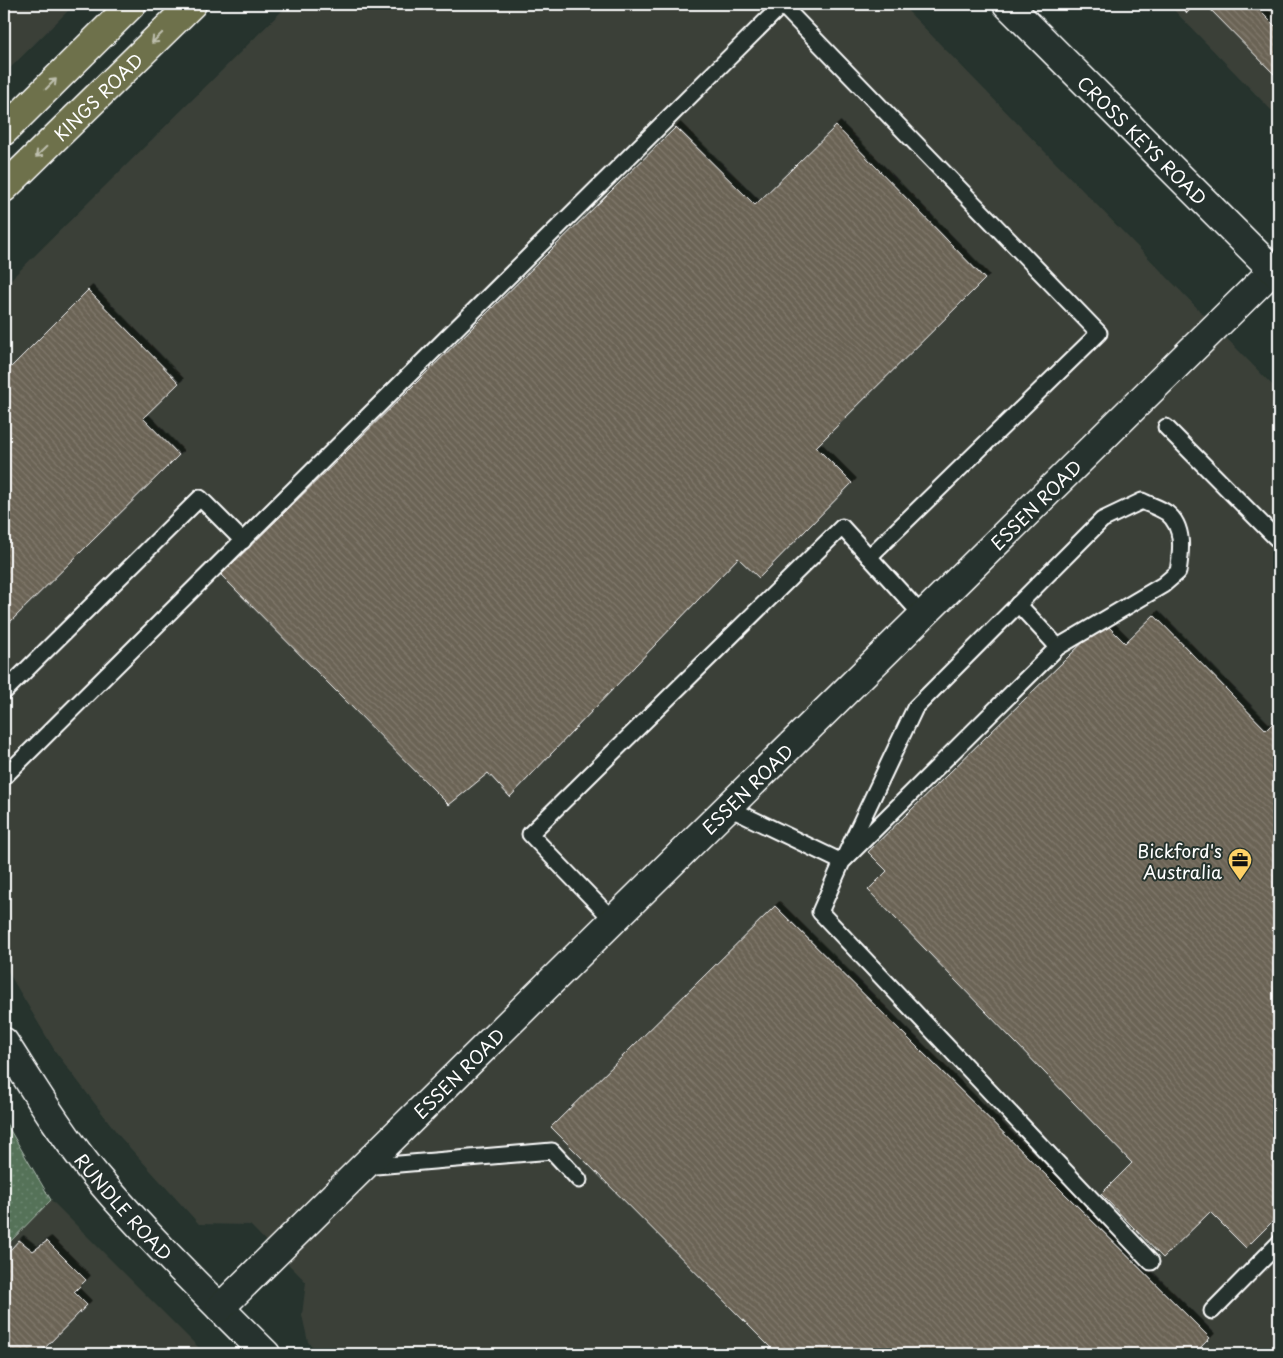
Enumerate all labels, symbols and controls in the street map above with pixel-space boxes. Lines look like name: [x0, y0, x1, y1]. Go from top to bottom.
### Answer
one-way arrow: [151, 32, 163, 44]
street label: KINGS ROAD: [47, 46, 149, 147]
street label: CROSS KEYS ROAD: [1072, 69, 1214, 211]
one-way arrow: [45, 78, 57, 90]
one-way arrow: [35, 146, 47, 158]
street label: ESSEN ROAD: [984, 453, 1087, 556]
street label: ESSEN ROAD: [695, 737, 799, 840]
place label: Bickford's Australia: [1137, 837, 1222, 885]
office icon: Bickford's Australia: [1227, 847, 1253, 881]
street label: ESSEN ROAD: [407, 1021, 510, 1124]
street label: RUNDLE ROAD: [69, 1147, 179, 1266]

